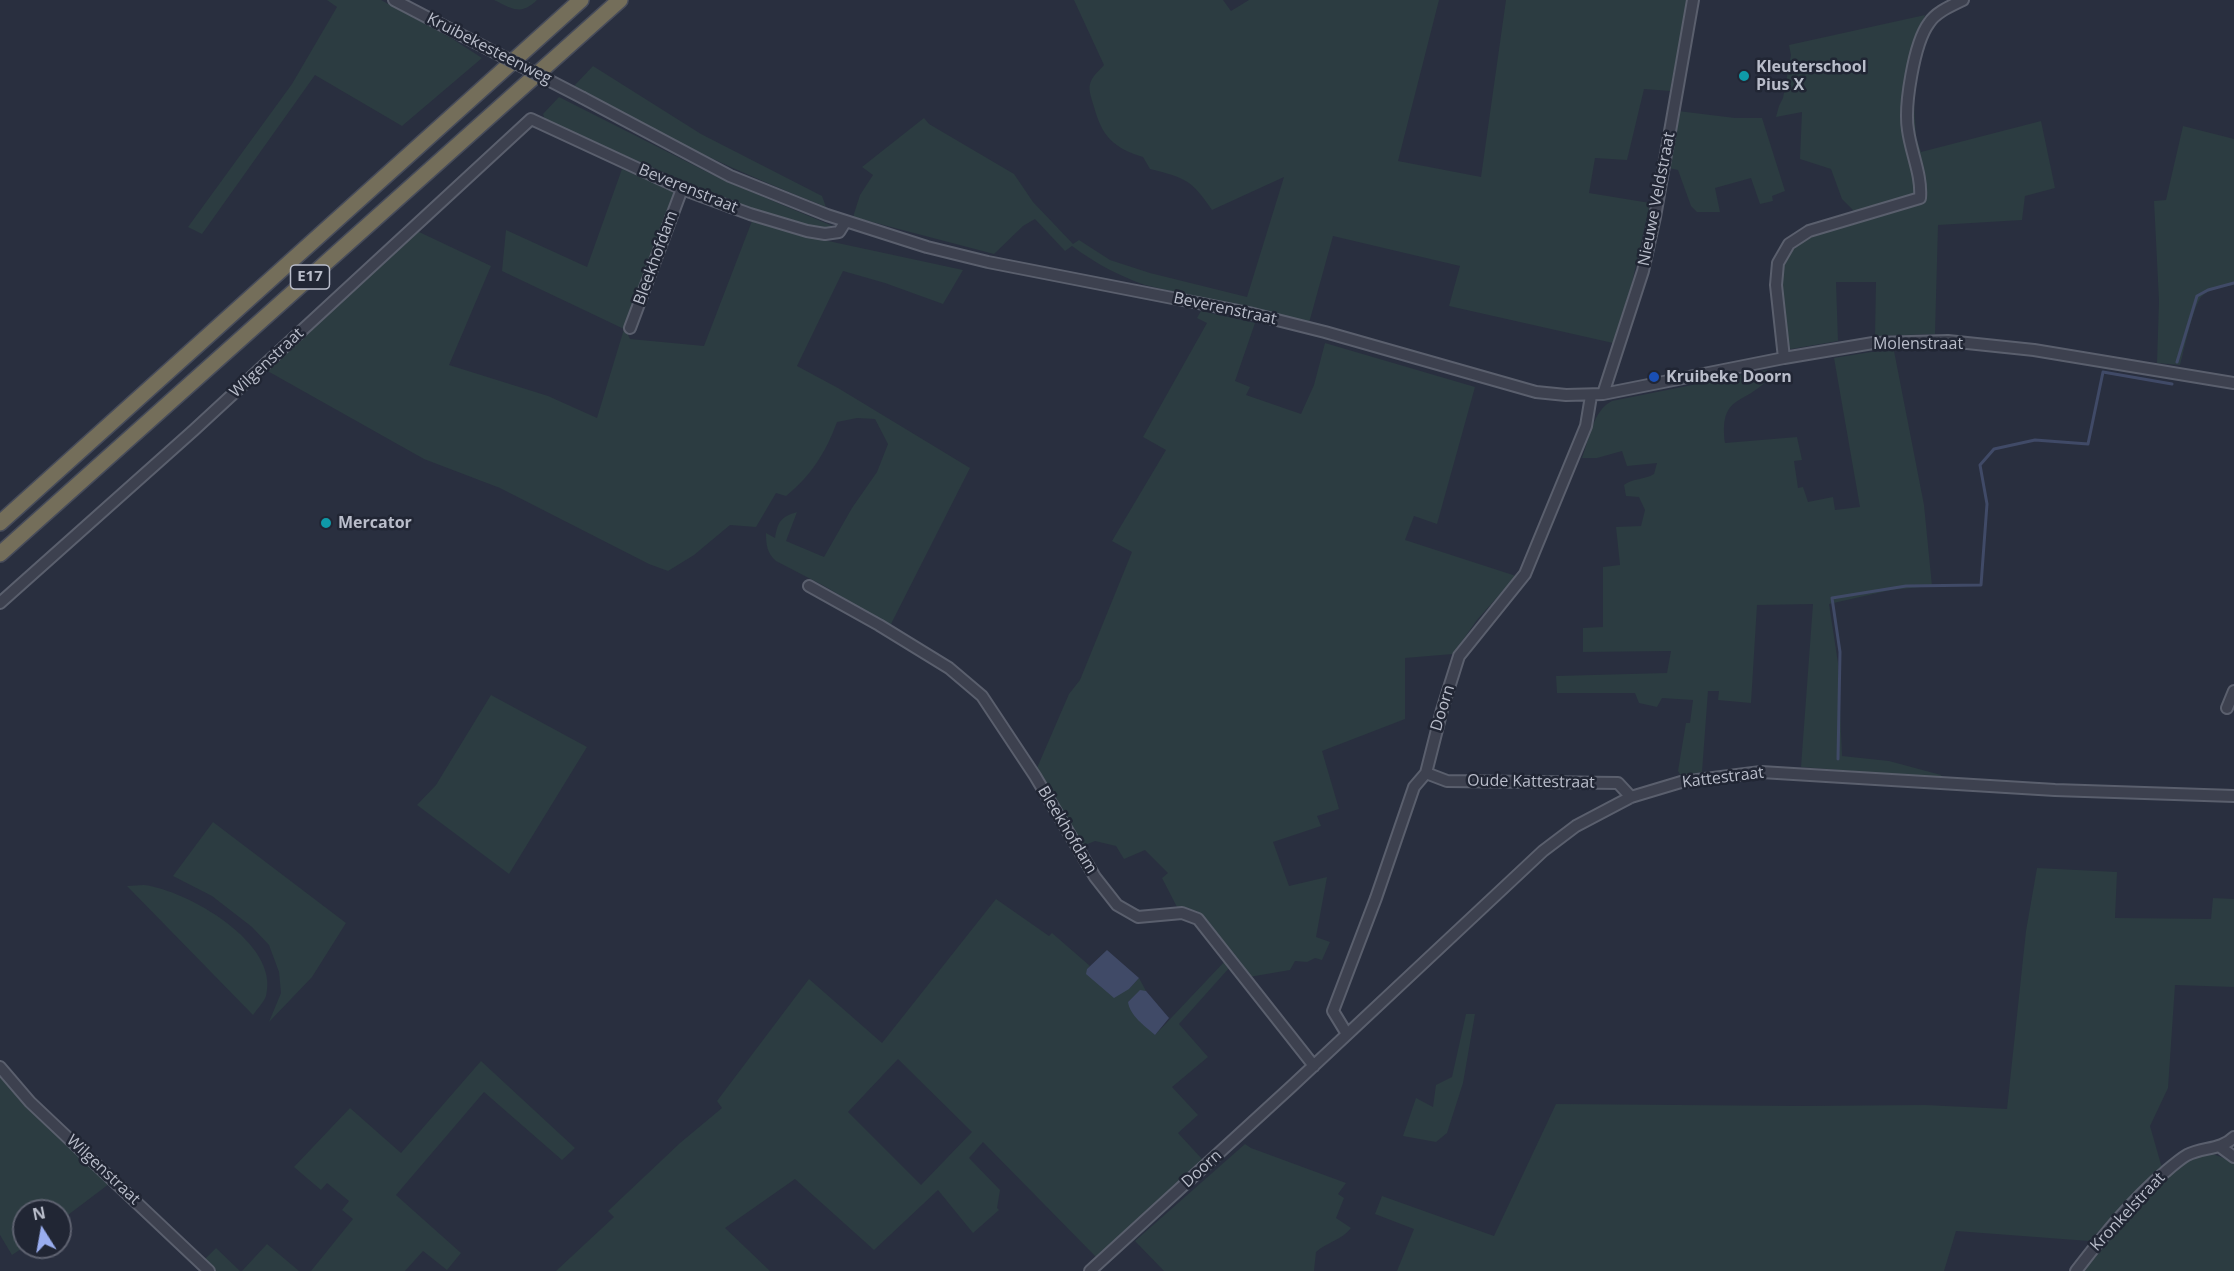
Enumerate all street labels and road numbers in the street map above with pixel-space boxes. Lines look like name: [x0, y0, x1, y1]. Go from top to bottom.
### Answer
street label: Kruibekesteenweg: [423, 9, 555, 89]
street label: Nieuwe Veldstraat: [1635, 130, 1679, 268]
street label: Beverenstraat: [636, 160, 740, 218]
street label: Bleekhofdam: [630, 208, 682, 308]
road number: E17: [290, 265, 330, 289]
street label: Beverenstraat: [1172, 289, 1278, 329]
street label: Wilgenstraat: [226, 324, 308, 402]
street label: Molenstraat: [1873, 334, 1963, 354]
street label: Doorn: [1427, 683, 1459, 733]
street label: Kattestraat: [1681, 763, 1765, 793]
street label: Oude Kattestraat: [1467, 771, 1595, 793]
street label: Bleekhofdam: [1033, 783, 1101, 877]
street label: Wilgenstraat: [62, 1131, 144, 1209]
street label: Doorn: [1178, 1146, 1226, 1192]
street label: Kronkelstraat: [2087, 1169, 2169, 1255]

